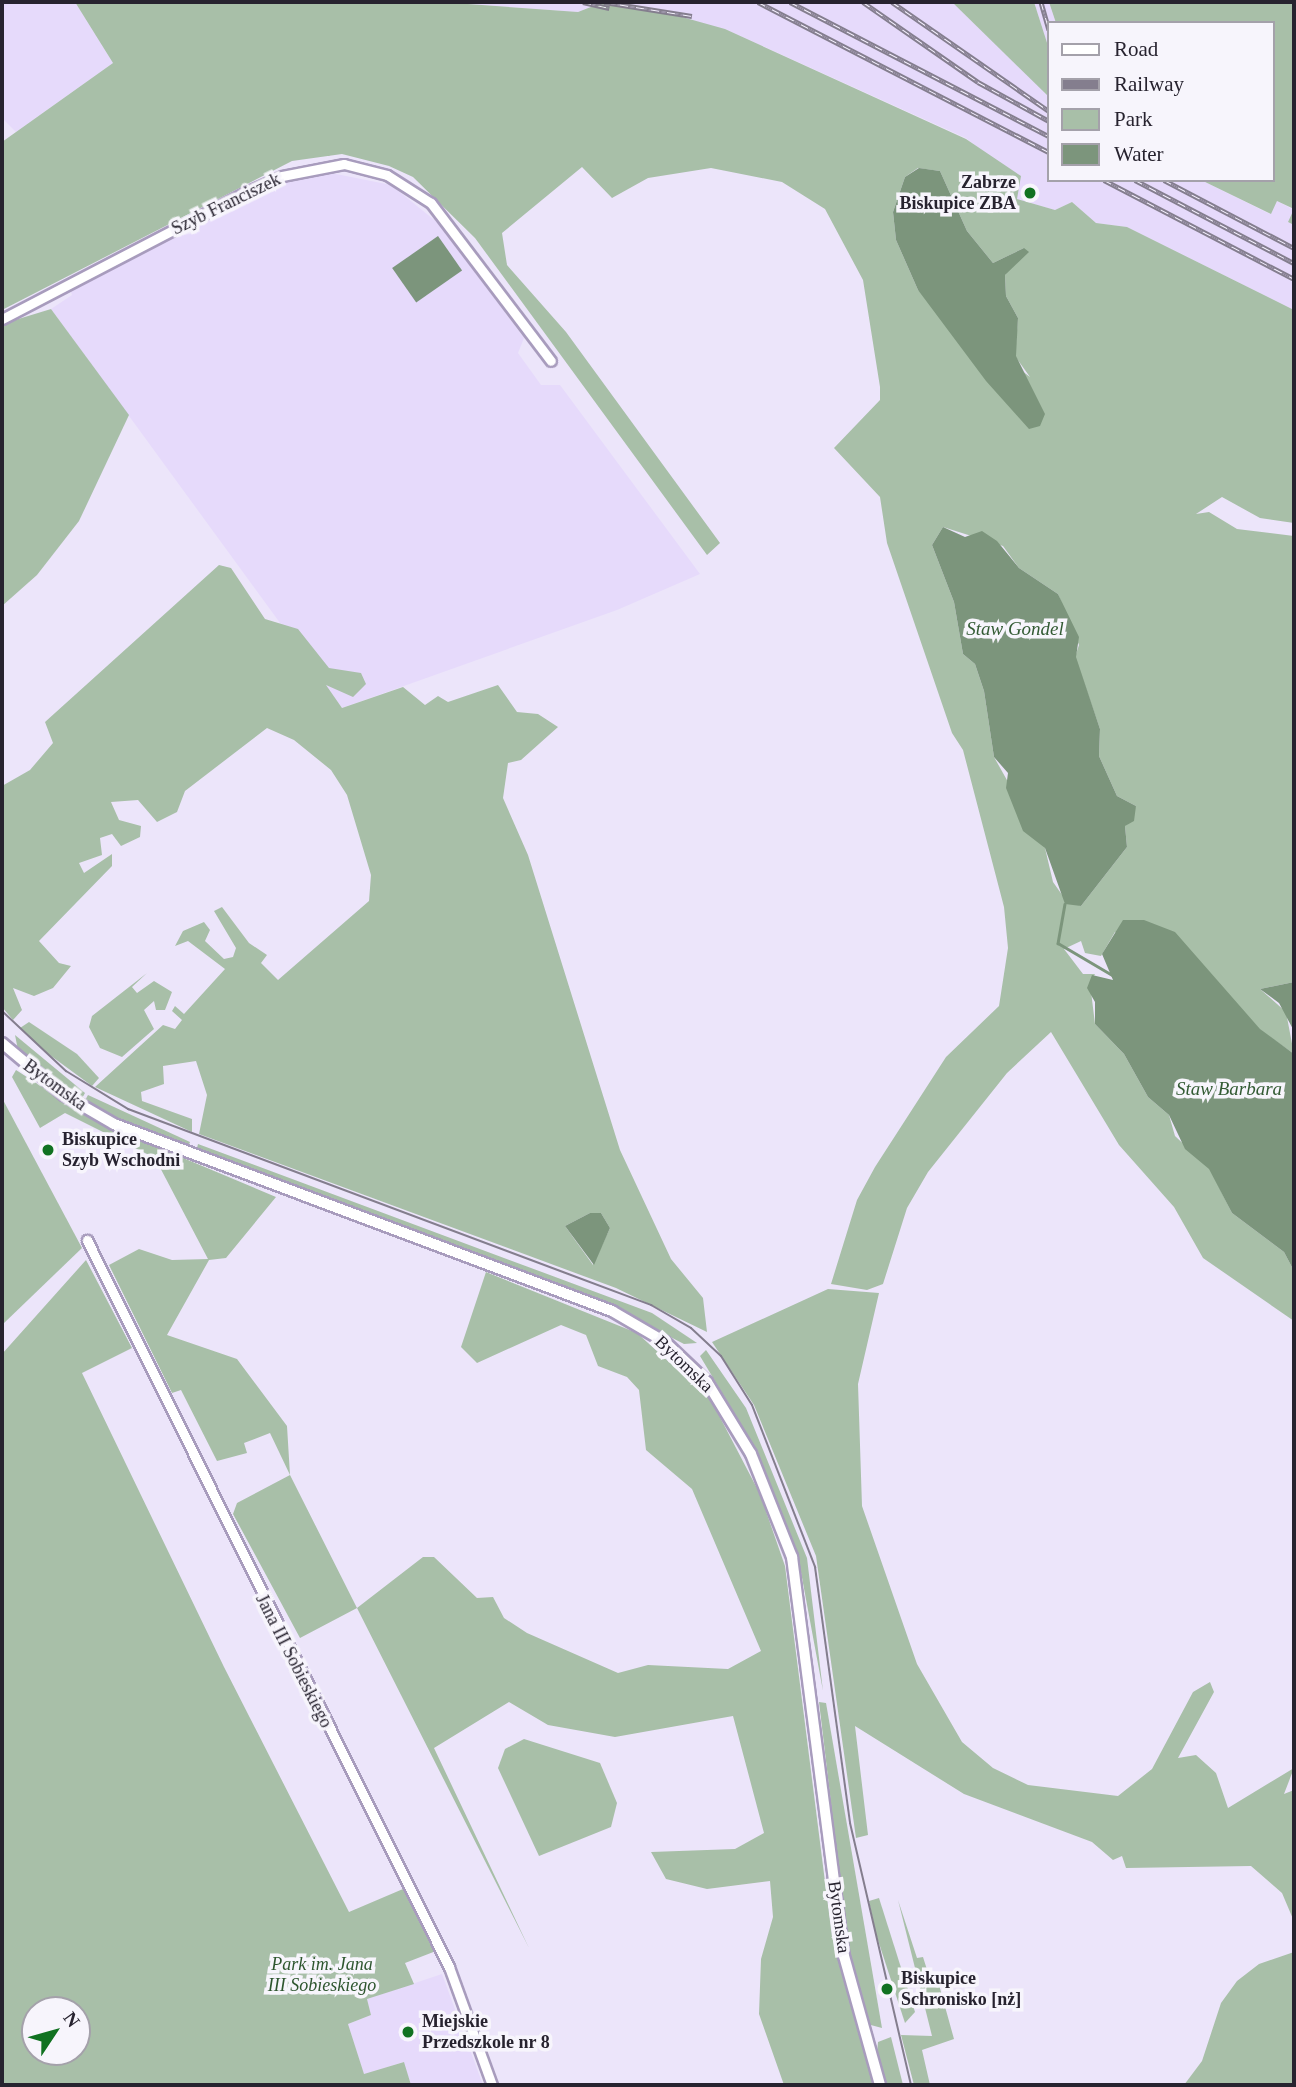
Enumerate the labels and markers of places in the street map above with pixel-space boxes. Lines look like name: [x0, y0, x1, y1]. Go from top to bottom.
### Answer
place label: Zabrze Biskupice ZBA: [899, 172, 1016, 214]
marker: Zabrze Biskupice ZBA: [1022, 185, 1038, 201]
place label: Biskupice Szyb Wschodni: [62, 1129, 181, 1172]
marker: Biskupice Szyb Wschodni: [40, 1142, 56, 1158]
place label: Biskupice Schronisko [nż]: [901, 1968, 1021, 2010]
marker: Biskupice Schronisko [nż]: [879, 1981, 895, 1997]
place label: Miejskie Przedszkole nr 8: [422, 2011, 550, 2054]
marker: Miejskie Przedszkole nr 8: [400, 2024, 416, 2040]

